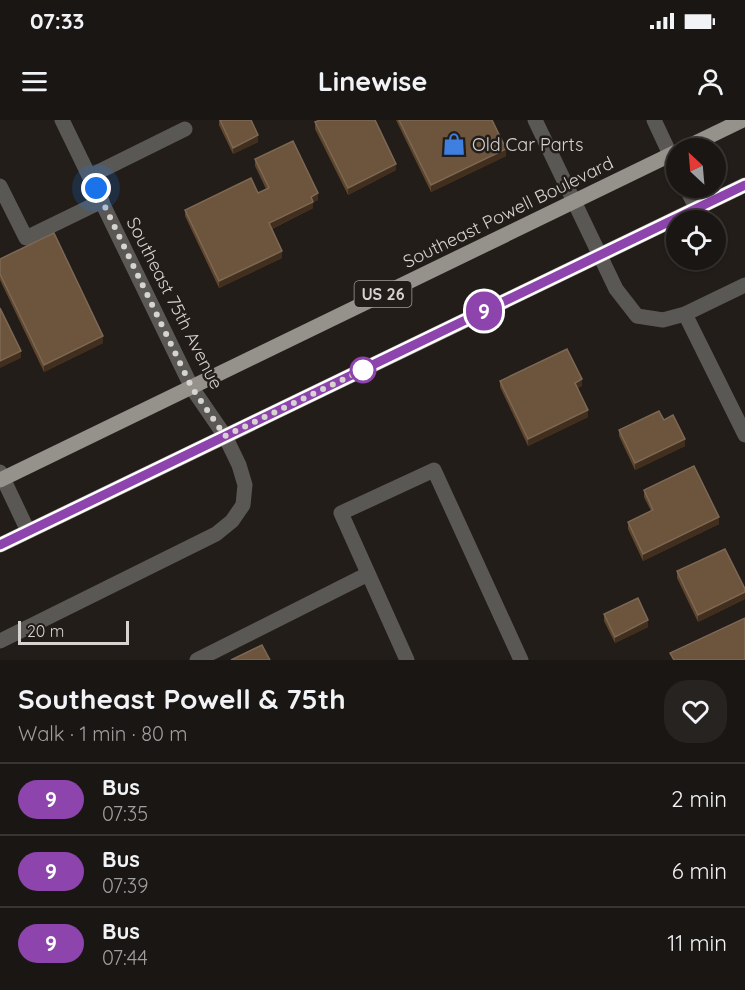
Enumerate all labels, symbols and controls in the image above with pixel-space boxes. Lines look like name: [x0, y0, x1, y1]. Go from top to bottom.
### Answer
text: 07:33: [30, 7, 84, 35]
text: Linewise: [318, 64, 427, 98]
icon: menu: [18, 65, 51, 98]
icon: person: [694, 65, 727, 98]
shop icon: Old Car Parts: [441, 131, 467, 157]
place label: Old Car Parts: [472, 133, 583, 156]
north arrow: [666, 138, 726, 198]
map controls: [666, 138, 726, 270]
street label: Southeast Powell Boulevard: [399, 151, 617, 273]
your location: [81, 173, 111, 203]
button: locate: [666, 210, 726, 270]
street label: Southeast 75th Avenue: [122, 213, 228, 393]
road number: US 26: [354, 281, 412, 307]
line badge: 9: [464, 292, 504, 330]
text: 9: [478, 298, 490, 324]
unlabelled marker: [350, 357, 376, 383]
scale bar: [18, 618, 129, 646]
text: 20 m: [27, 621, 64, 641]
button: heart: [664, 680, 727, 743]
text: Southeast Powell & 75th: [18, 681, 346, 716]
text: Walk · 1 min · 80 m: [18, 721, 188, 746]
text: Bus: [102, 773, 140, 801]
text: 2 min: [671, 785, 727, 813]
text: 9: [45, 786, 57, 812]
text: 07:35: [102, 801, 148, 826]
text: Bus: [102, 845, 140, 873]
text: 6 min: [672, 857, 727, 885]
text: 9: [45, 858, 57, 884]
text: 07:39: [102, 873, 148, 898]
text: Bus: [102, 917, 140, 945]
text: 11 min: [667, 929, 727, 957]
text: 9: [45, 930, 57, 956]
text: 07:44: [102, 945, 148, 970]

